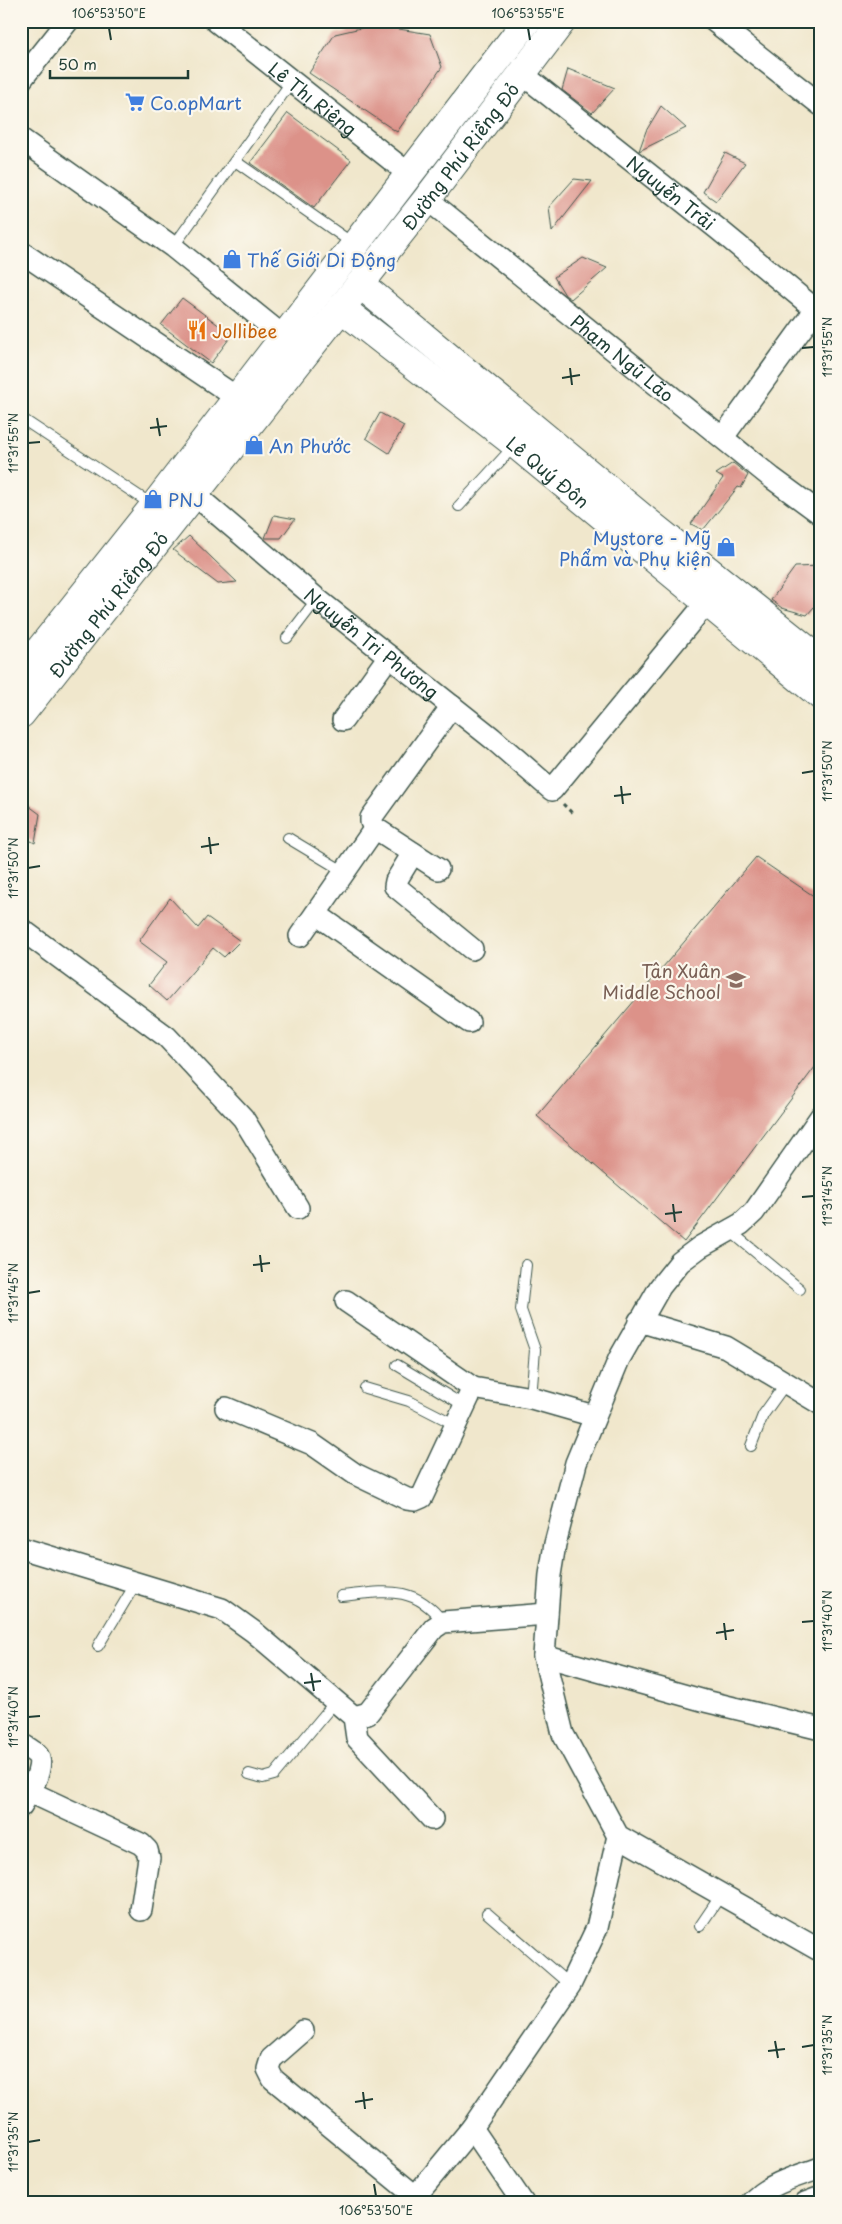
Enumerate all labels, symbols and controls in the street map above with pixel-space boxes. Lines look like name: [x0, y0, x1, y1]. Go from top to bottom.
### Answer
text: 106°53'50"E: [72, 4, 146, 22]
text: 106°53'55"E: [491, 4, 565, 22]
scale bar: [50, 48, 188, 80]
text: 50 m: [58, 52, 97, 75]
street label: Lê Thị Riêng: [263, 55, 363, 141]
street label: Đường Phú Riềng Đỏ: [394, 76, 525, 235]
place label: Co.opMart: [150, 89, 242, 116]
supermarket icon: Co.opMart: [124, 91, 146, 113]
street label: Nguyễn Trãi: [621, 149, 722, 236]
place label: Thế Giới Di Động: [247, 246, 396, 273]
shop icon: Thế Giới Di Động: [221, 248, 243, 270]
street label: Phạm Ngũ Lão: [566, 307, 680, 407]
place label: Jollibee: [212, 317, 277, 344]
text: 11°31'55"N: [818, 317, 836, 377]
restaurant icon: Jollibee: [186, 319, 208, 341]
text: 11°31'55"N: [4, 413, 22, 473]
street label: Lê Quý Đôn: [501, 429, 596, 514]
place label: An Phước: [269, 432, 351, 459]
shop icon: An Phước: [243, 434, 265, 456]
place label: PNJ: [168, 486, 204, 513]
shop icon: PNJ: [142, 488, 164, 510]
place label: Mystore - Mỹ Phẩm và Phụ kiện: [559, 524, 711, 572]
street label: Đường Phú Riềng Đỏ: [42, 525, 174, 683]
shop icon: Mystore - Mỹ Phẩm và Phụ kiện: [715, 536, 737, 558]
street label: Nguyễn Tri Phương: [299, 581, 445, 705]
text: 11°31'50"N: [818, 740, 836, 802]
text: 11°31'50"N: [4, 837, 22, 899]
place label: Tân Xuân Middle School: [602, 957, 721, 1005]
school or university icon: Tân Xuân Middle School: [725, 969, 747, 991]
text: 11°31'45"N: [818, 1166, 836, 1226]
text: 11°31'45"N: [4, 1263, 22, 1323]
text: 11°31'40"N: [818, 1590, 836, 1652]
text: 11°31'40"N: [4, 1686, 22, 1748]
text: 11°31'35"N: [818, 2015, 836, 2075]
text: 11°31'35"N: [4, 2112, 22, 2172]
text: 106°53'50"E: [339, 2201, 413, 2219]

